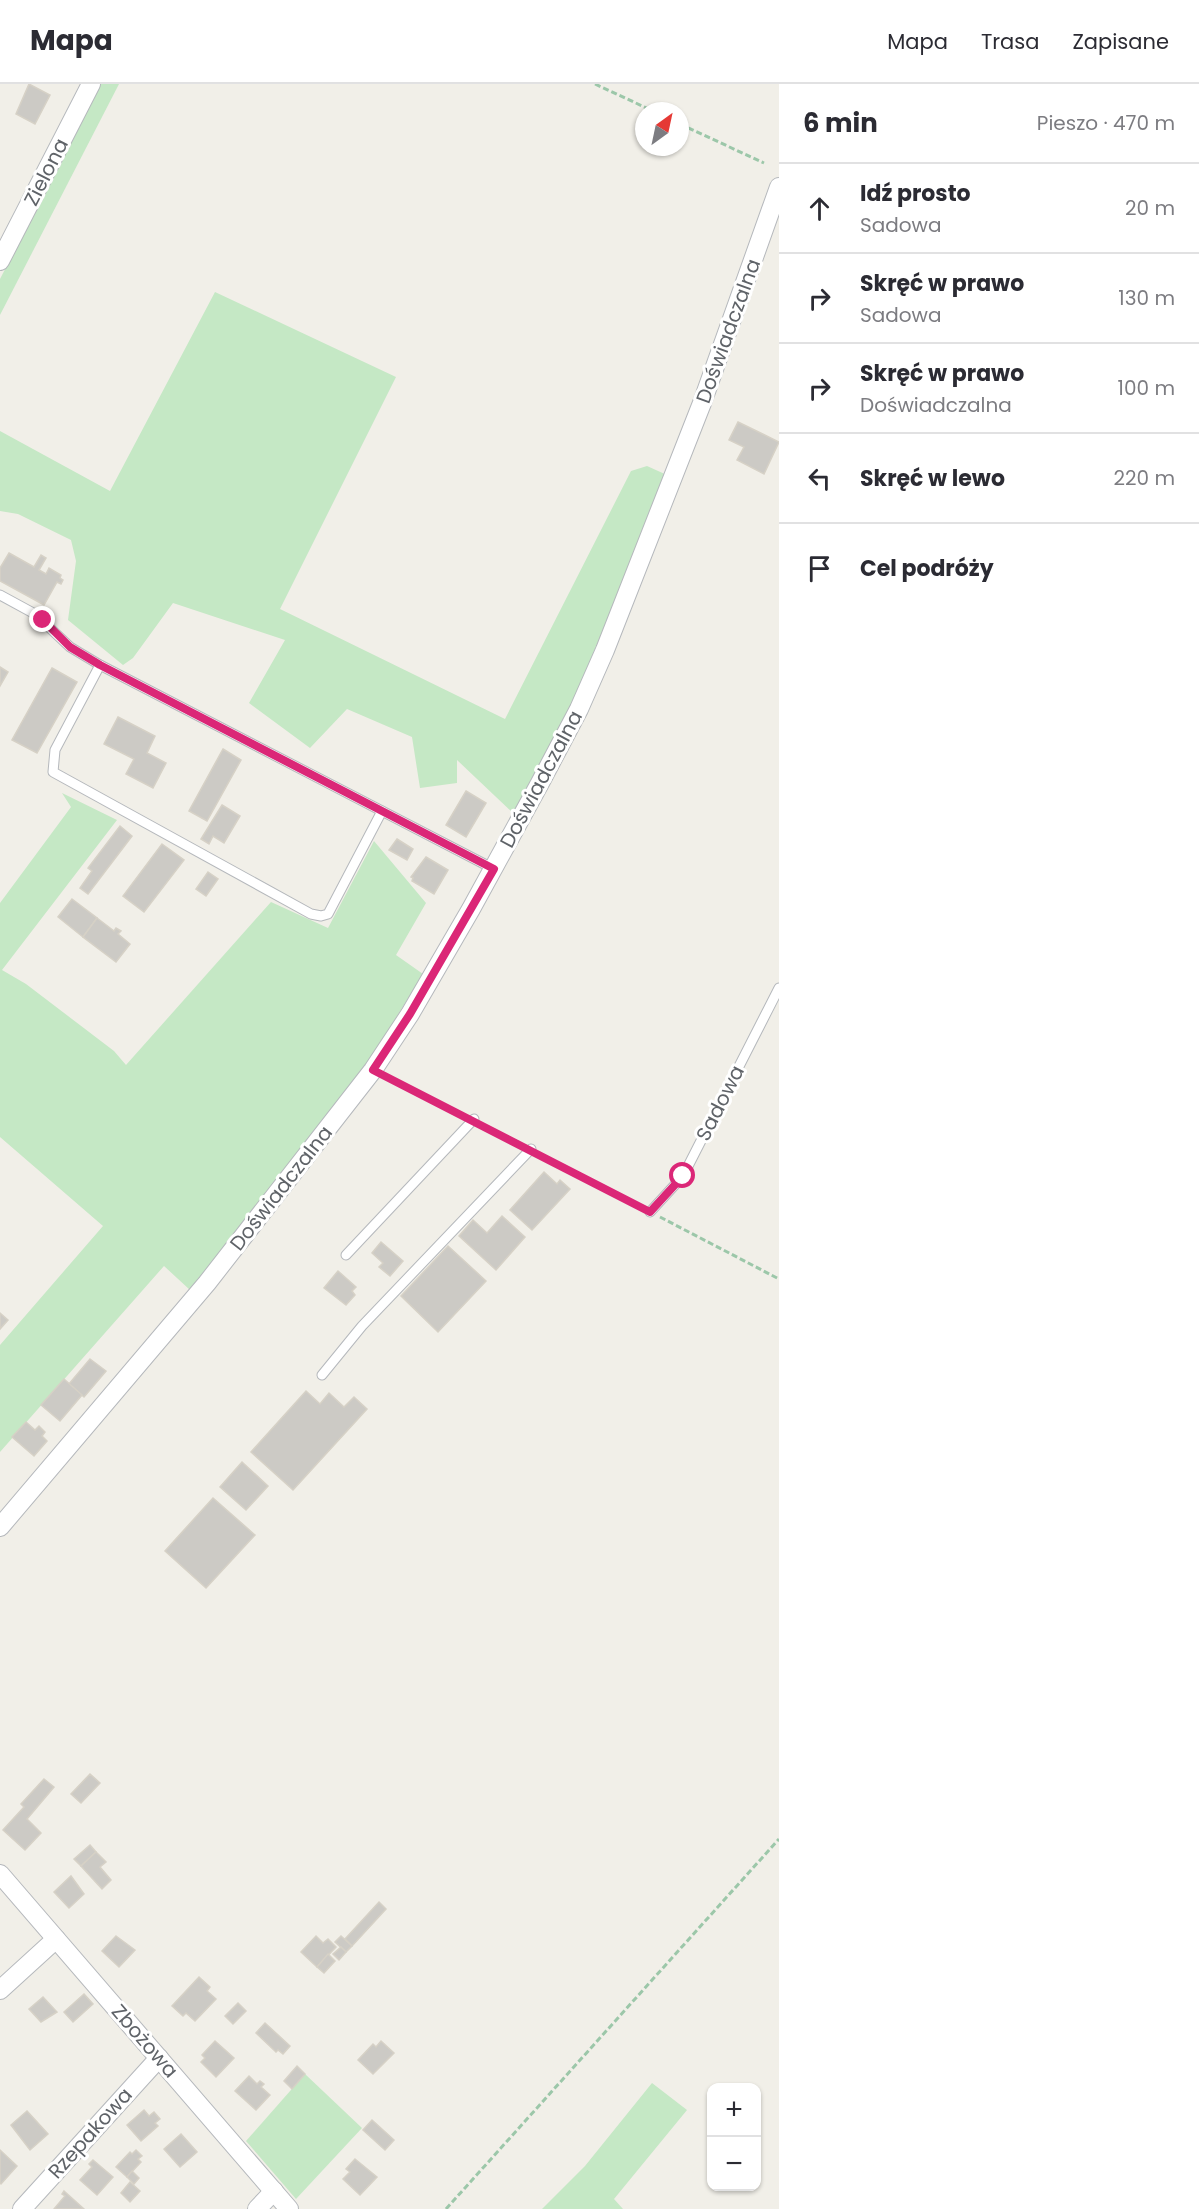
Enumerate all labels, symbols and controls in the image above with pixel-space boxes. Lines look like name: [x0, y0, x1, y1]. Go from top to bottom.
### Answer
text: Mapa: [30, 21, 113, 60]
text: Mapa: [887, 27, 948, 56]
text: Trasa: [981, 27, 1039, 56]
text: Zapisane: [1072, 27, 1169, 56]
north arrow: [635, 102, 689, 156]
text: 6 min: [803, 105, 878, 141]
text: Pieszo · 470 m: [1037, 109, 1175, 137]
street label: Zielona: [17, 133, 75, 211]
text: Idź prosto: [860, 178, 971, 209]
icon: ahead: [803, 192, 836, 225]
text: 20 m: [1125, 194, 1175, 222]
text: Sadowa: [860, 211, 942, 239]
street label: Doświadczalna: [689, 255, 767, 407]
text: Skręć w prawo: [860, 268, 1024, 299]
icon: right: [803, 282, 836, 315]
text: 130 m: [1118, 284, 1175, 312]
text: Sadowa: [860, 301, 942, 329]
text: Skręć w prawo: [860, 358, 1024, 389]
icon: right: [803, 372, 836, 405]
text: 100 m: [1118, 374, 1175, 402]
text: Doświadczalna: [860, 391, 1012, 419]
icon: left: [803, 462, 836, 495]
text: Skręć w lewo: [860, 463, 1005, 494]
text: 220 m: [1114, 464, 1175, 492]
icon: arrive: [803, 552, 836, 585]
text: Cel podróży: [860, 553, 994, 584]
route end: [29, 606, 55, 632]
street label: Doświadczalna: [493, 705, 589, 853]
street label: Sadowa: [689, 1060, 751, 1146]
street label: Doświadczalna: [223, 1120, 339, 1256]
route start: [669, 1162, 695, 1188]
street label: Zbożowa: [105, 1998, 185, 2084]
street label: Rzepakowa: [42, 2081, 138, 2185]
map controls: [707, 2083, 761, 2191]
button: +: [707, 2083, 761, 2137]
button: −: [707, 2137, 761, 2191]

